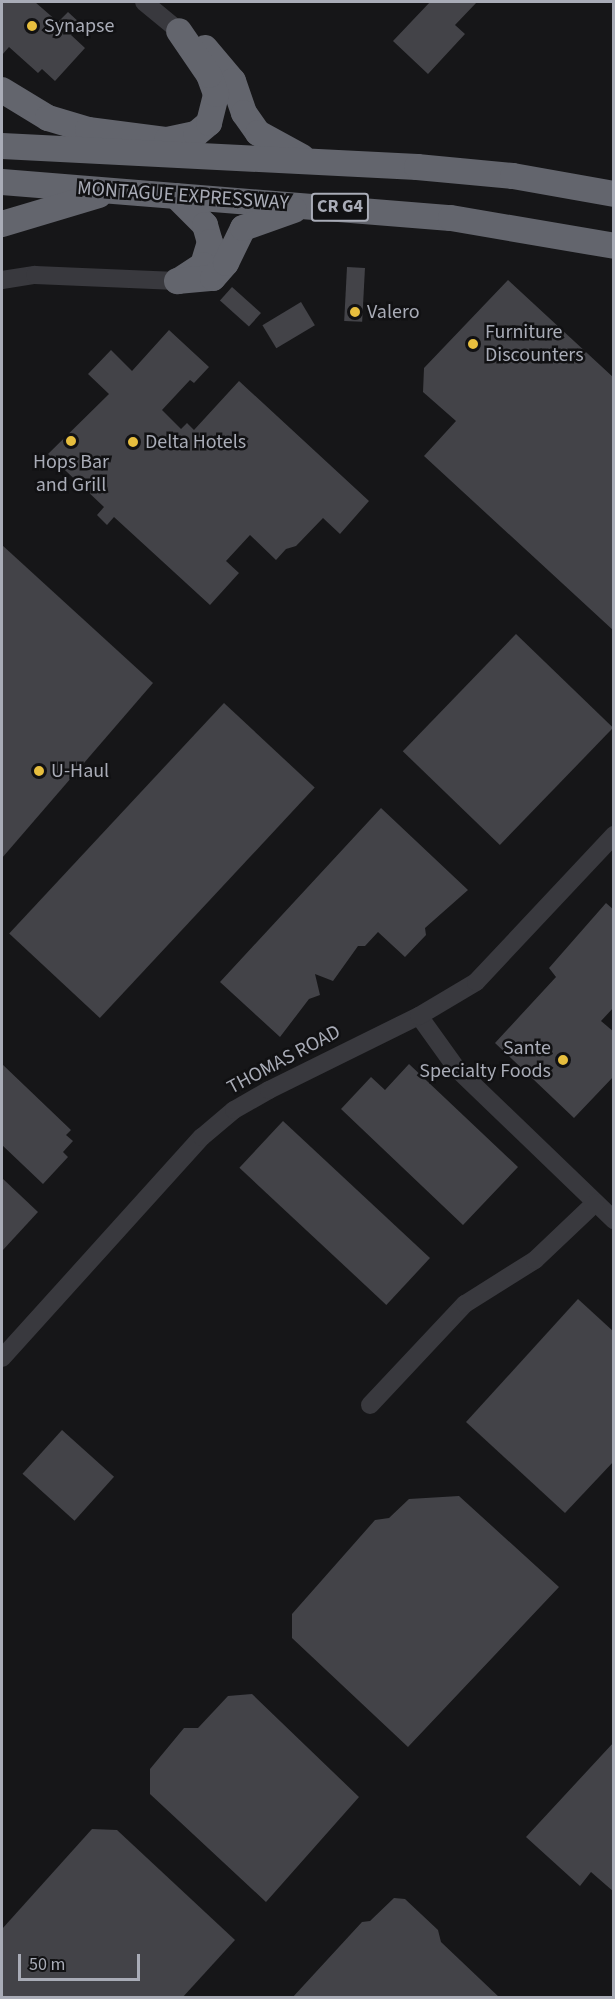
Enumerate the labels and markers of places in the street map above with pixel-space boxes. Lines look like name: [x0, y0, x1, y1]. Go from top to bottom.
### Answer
place label: Synapse: [44, 14, 114, 38]
marker: Synapse: [25, 19, 39, 33]
place label: Valero: [367, 300, 420, 324]
marker: Valero: [348, 305, 362, 319]
place label: Furniture Discounters: [485, 320, 584, 367]
marker: Furniture Discounters: [466, 337, 480, 351]
place label: Delta Hotels: [145, 430, 246, 454]
marker: Hops Bar and Grill: [64, 434, 78, 448]
marker: Delta Hotels: [126, 435, 140, 449]
place label: Hops Bar and Grill: [33, 450, 109, 497]
place label: U-Haul: [51, 759, 109, 783]
marker: U-Haul: [32, 764, 46, 778]
place label: Sante Specialty Foods: [419, 1036, 551, 1083]
marker: Sante Specialty Foods: [556, 1053, 570, 1067]

